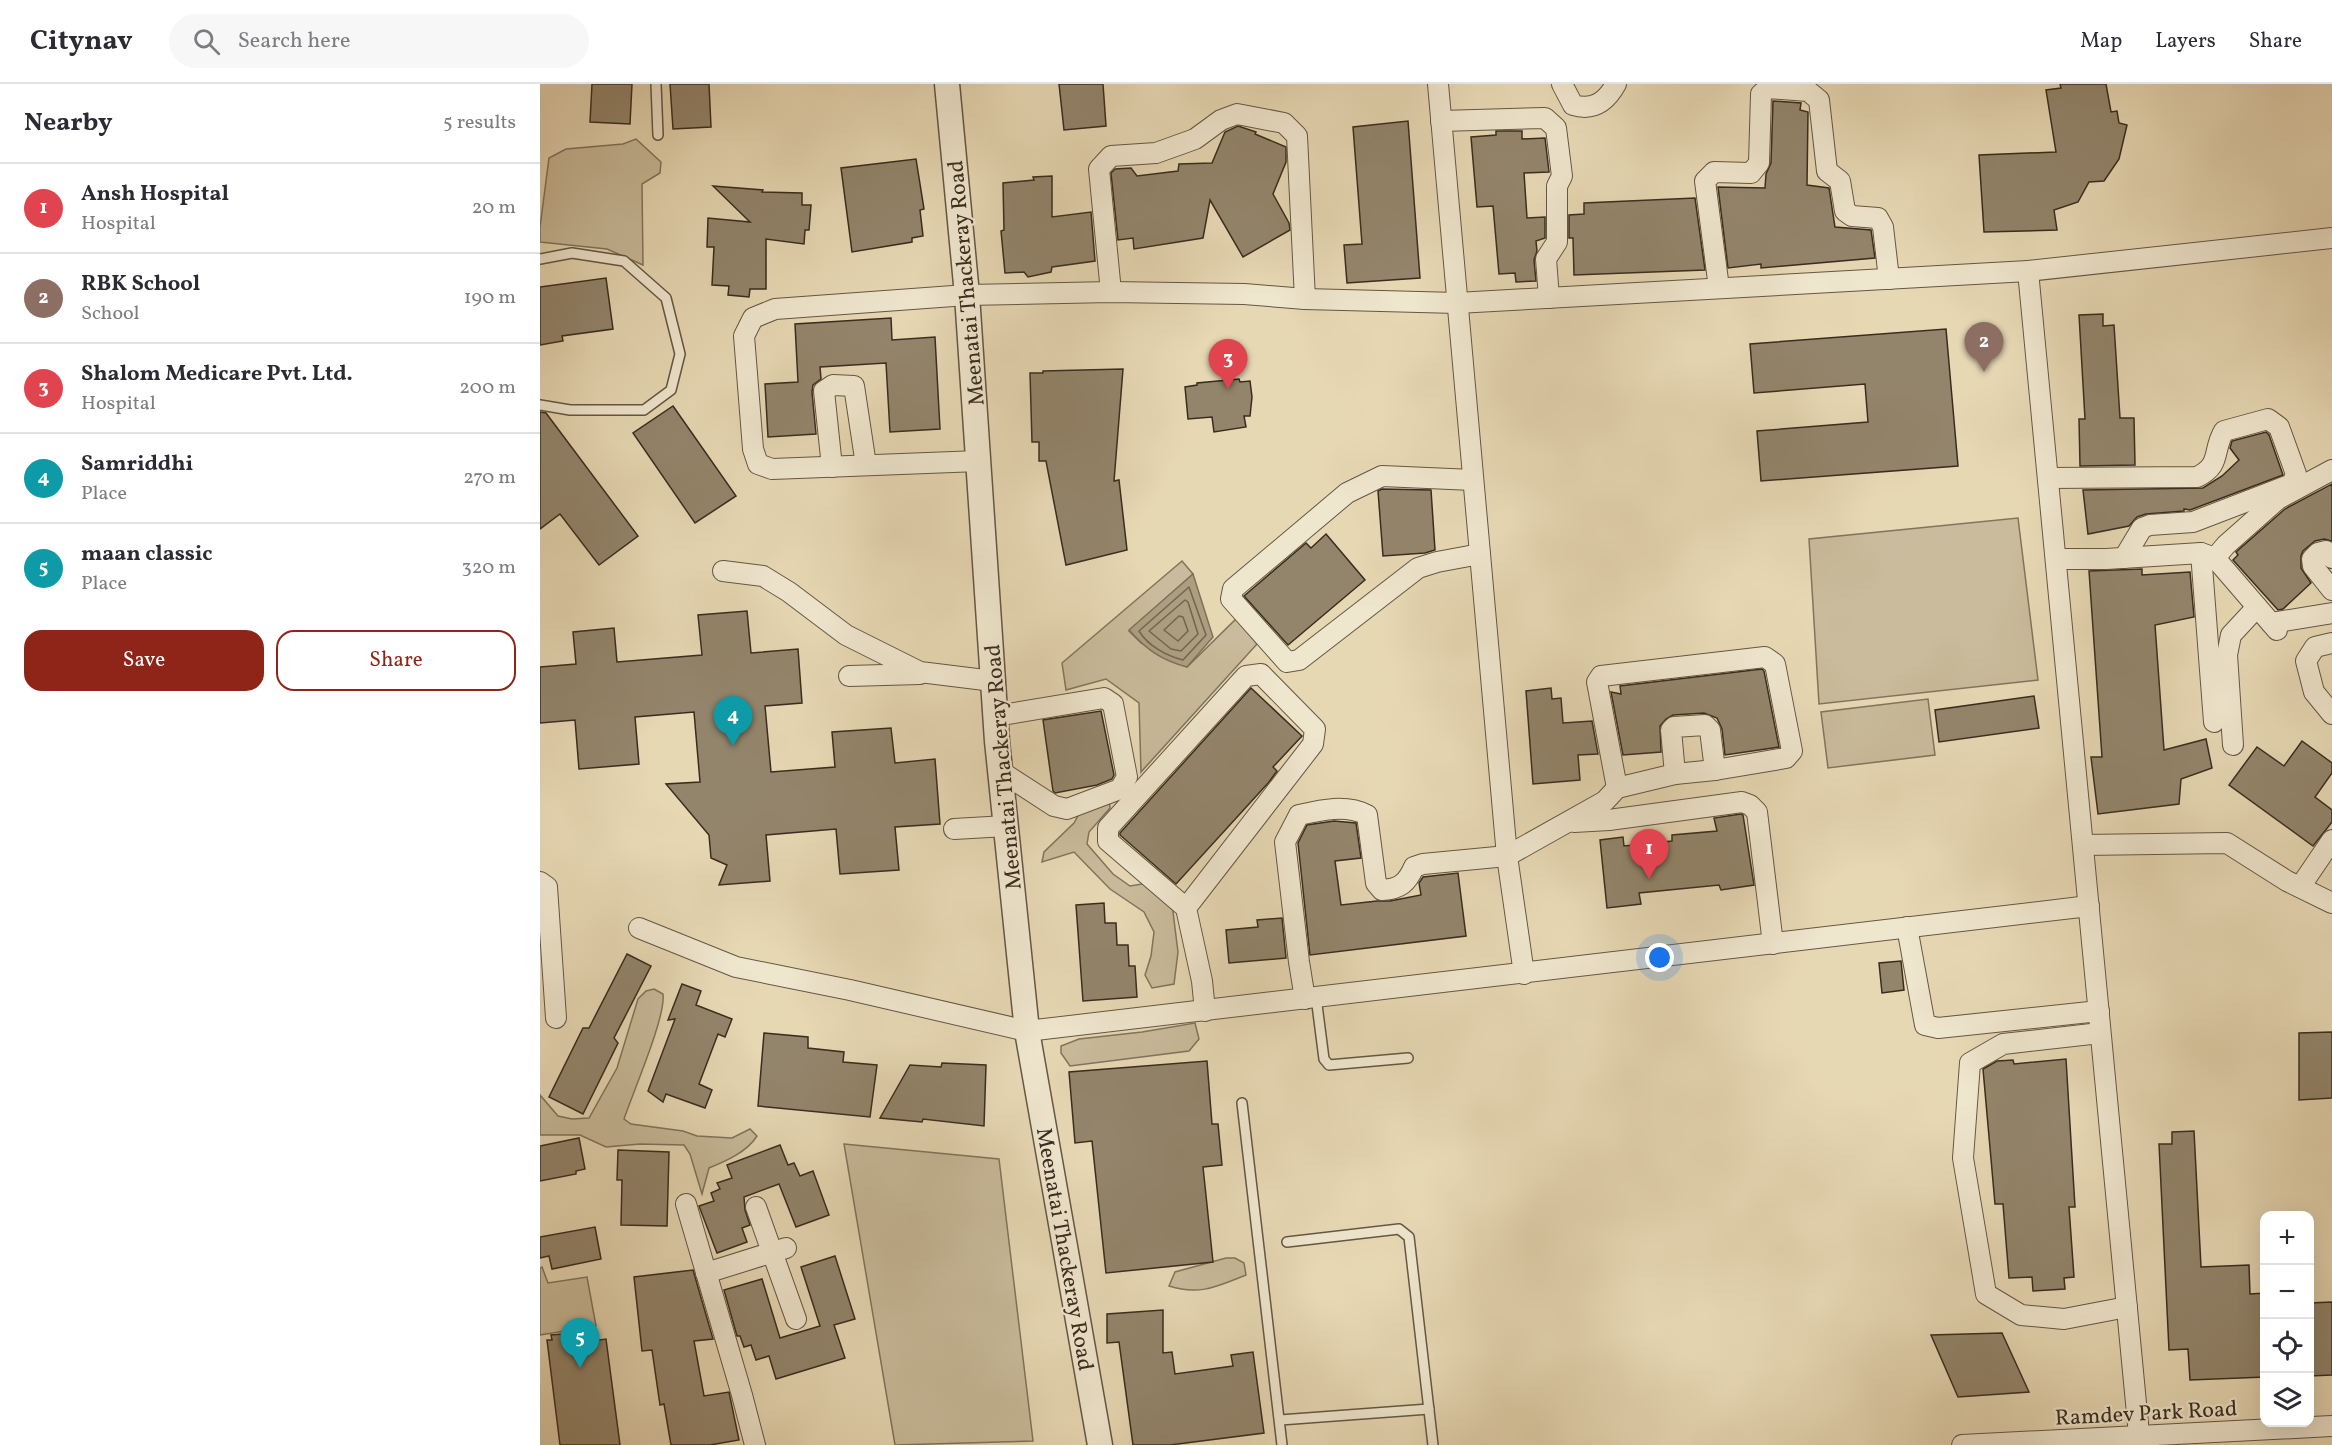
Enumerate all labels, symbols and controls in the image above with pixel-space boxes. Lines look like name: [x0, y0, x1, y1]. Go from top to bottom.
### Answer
search box: [169, 14, 589, 68]
text: Citynav: [30, 22, 133, 61]
icon: search: [190, 25, 223, 58]
text: Search here: [238, 26, 350, 57]
text: Map: [2080, 27, 2122, 56]
text: Layers: [2155, 27, 2216, 56]
text: Share: [2249, 27, 2302, 56]
text: Nearby: [24, 105, 113, 141]
text: 5 results: [443, 109, 516, 137]
street label: Meenatai Thackeray Road: [941, 159, 994, 407]
text: Ansh Hospital: [81, 179, 229, 210]
text: 1: [39, 194, 48, 222]
text: 20 m: [472, 194, 516, 222]
text: Hospital: [81, 210, 156, 238]
text: RBK School: [81, 269, 200, 300]
text: 2: [38, 284, 49, 312]
text: 190 m: [464, 284, 516, 312]
text: School: [81, 300, 139, 328]
pin: 2: [1964, 322, 2004, 372]
pin: 3: [1208, 340, 1248, 389]
text: Shalom Medicare Pvt. Ltd.: [81, 359, 353, 390]
text: 3: [38, 374, 49, 402]
text: 200 m: [459, 374, 516, 402]
text: Hospital: [81, 390, 156, 418]
text: Samriddhi: [81, 449, 193, 480]
text: 4: [37, 464, 50, 492]
text: 270 m: [463, 464, 516, 492]
text: Place: [81, 480, 127, 508]
text: maan classic: [81, 539, 212, 570]
text: 5: [39, 554, 48, 582]
text: 320 m: [461, 554, 516, 582]
text: Place: [81, 570, 127, 598]
button: Save: [24, 630, 264, 691]
button: Share: [276, 630, 516, 691]
street label: Meenatai Thackeray Road: [978, 643, 1031, 891]
pin: 4: [714, 696, 752, 746]
pin: 1: [1630, 830, 1668, 879]
your location: [1645, 943, 1674, 972]
street label: Meenatai Thackeray Road: [1027, 1125, 1100, 1373]
map controls: [2260, 1211, 2314, 1427]
button: +: [2260, 1211, 2314, 1265]
button: −: [2260, 1265, 2314, 1319]
pin: 5: [560, 1318, 600, 1368]
button: locate: [2260, 1319, 2314, 1373]
button: layers: [2260, 1373, 2314, 1427]
street label: Ramdev Park Road: [2054, 1394, 2238, 1435]

